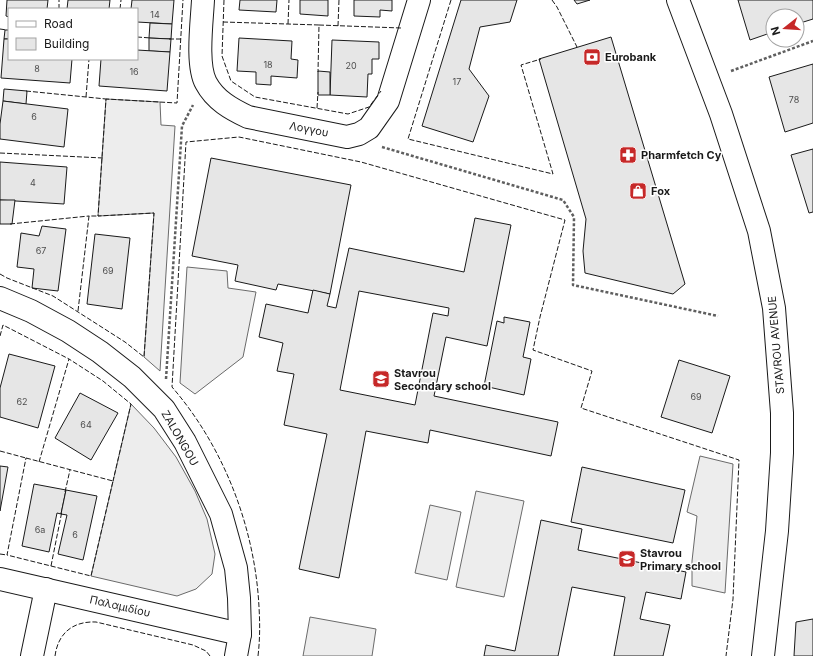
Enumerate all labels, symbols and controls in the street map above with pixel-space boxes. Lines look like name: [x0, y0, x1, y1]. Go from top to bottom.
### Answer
legend: [8, 8, 138, 60]
north arrow: [765, 8, 805, 48]
house number: 14: [150, 9, 160, 20]
text: Road: [44, 16, 73, 31]
text: N: [768, 25, 783, 37]
text: Building: [44, 36, 89, 51]
bank icon: Eurobank: [582, 47, 602, 67]
place label: Eurobank: [605, 50, 657, 64]
house number: 18: [263, 59, 273, 70]
house number: 20: [345, 60, 357, 71]
house number: 8: [34, 63, 40, 74]
house number: 16: [129, 66, 139, 77]
house number: 17: [453, 76, 461, 87]
house number: 78: [789, 94, 800, 105]
house number: 6: [31, 111, 37, 122]
street label: Λογγου: [288, 118, 330, 140]
pharmacy icon: Pharmfetch Cy: [618, 145, 638, 165]
place label: Pharmfetch Cy: [641, 148, 722, 162]
house number: 4: [30, 177, 36, 188]
shop icon: Fox: [628, 181, 648, 201]
place label: Fox: [651, 184, 671, 198]
house number: 67: [36, 245, 46, 256]
house number: 69: [102, 265, 114, 276]
street label: STAVROU AVENUE: [765, 295, 787, 395]
place label: Stavrou Secondary school: [394, 366, 491, 393]
school or university icon: Stavrou Secondary school: [371, 369, 391, 389]
house number: 69: [690, 391, 702, 402]
house number: 62: [16, 396, 28, 407]
street label: ZALONGOU: [158, 408, 202, 468]
house number: 64: [80, 419, 92, 430]
house number: 6a: [35, 524, 45, 535]
house number: 6: [72, 529, 78, 540]
place label: Stavrou Primary school: [640, 546, 721, 573]
school or university icon: Stavrou Primary school: [617, 549, 637, 569]
street label: Παλαμιδίου: [88, 592, 152, 620]

